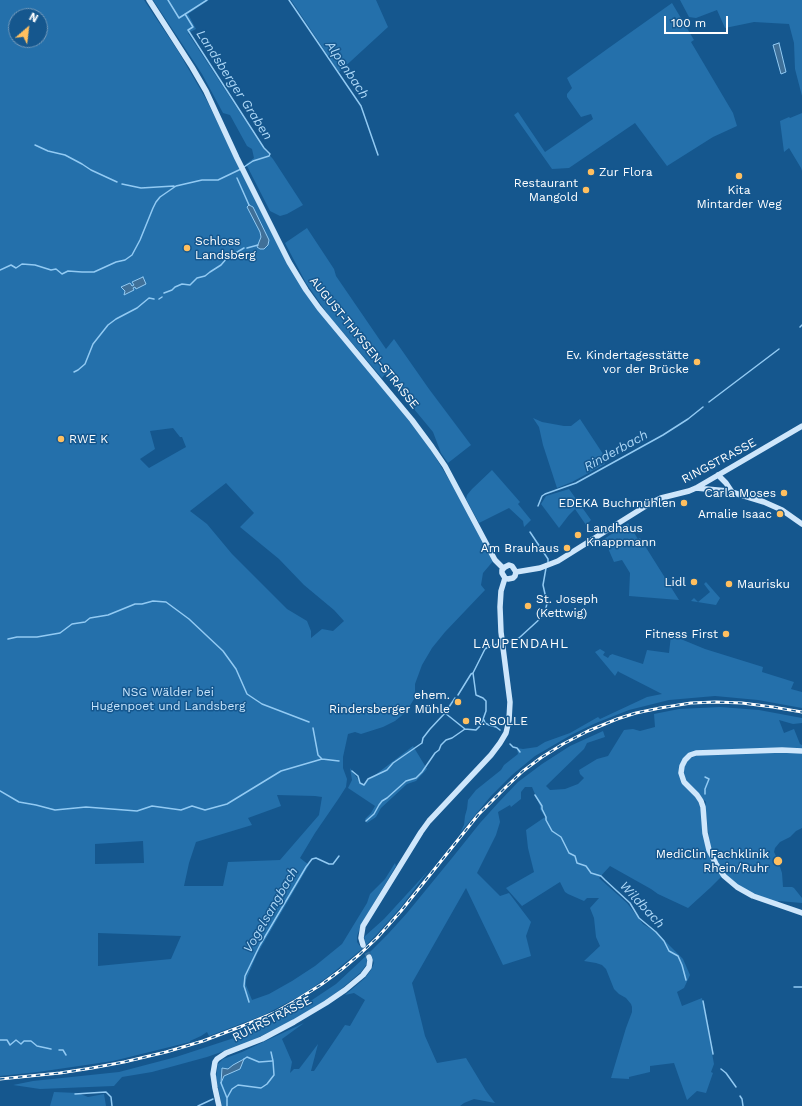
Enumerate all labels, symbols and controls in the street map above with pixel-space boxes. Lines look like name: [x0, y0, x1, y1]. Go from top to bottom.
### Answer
north arrow: [8, 8, 48, 48]
scale bar: [666, 8, 730, 34]
text: N: [27, 10, 40, 25]
text: 100 m: [671, 16, 706, 30]
water label: Landsberger Graben: [193, 27, 275, 143]
water label: Alpenbach: [322, 38, 372, 102]
place label: Zur Flora: [599, 165, 652, 179]
marker: Zur Flora: [586, 167, 596, 177]
marker: Kita Mintarder Weg: [734, 171, 744, 181]
place label: Restaurant Mangold: [514, 176, 578, 204]
place label: Kita Mintarder Weg: [696, 183, 782, 211]
marker: Restaurant Mangold: [581, 185, 591, 195]
place label: Schloss Landsberg: [195, 234, 256, 262]
marker: Schloss Landsberg: [182, 243, 192, 253]
street label: AUGUST-THYSSEN-STRASSE: [306, 274, 422, 412]
place label: Ev. Kindertagesstätte vor der Brücke: [566, 348, 689, 376]
marker: Ev. Kindertagesstätte vor der Brücke: [692, 357, 702, 367]
water label: Rinderbach: [581, 427, 651, 475]
place label: RWE K: [69, 432, 108, 446]
marker: RWE K: [56, 434, 66, 444]
street label: RINGSTRASSE: [679, 435, 759, 487]
place label: Carla Moses: [705, 486, 776, 500]
marker: Carla Moses: [779, 488, 789, 498]
place label: EDEKA Buchmühlen: [558, 496, 676, 510]
marker: EDEKA Buchmühlen: [679, 498, 689, 508]
place label: Amalie Isaac: [698, 507, 772, 521]
marker: Amalie Isaac: [775, 509, 785, 519]
place label: Landhaus Knappmann: [586, 521, 656, 549]
marker: Landhaus Knappmann: [573, 530, 583, 540]
place label: Am Brauhaus: [481, 541, 559, 555]
marker: Am Brauhaus: [562, 543, 572, 553]
place label: Lidl: [664, 575, 686, 589]
marker: Lidl: [689, 577, 699, 587]
place label: Maurisku: [737, 577, 790, 591]
marker: Maurisku: [724, 579, 734, 589]
place label: St. Joseph (Kettwig): [536, 592, 598, 620]
marker: St. Joseph (Kettwig): [523, 601, 533, 611]
place label: Fitness First: [645, 627, 718, 641]
marker: Fitness First: [721, 629, 731, 639]
district label: LAUPENDAHL: [473, 636, 569, 652]
park label: NSG Wälder bei Hugenpoet und Landsberg: [91, 685, 245, 713]
place label: ehem. Rindersberger Mühle: [329, 688, 450, 716]
marker: ehem. Rindersberger Mühle: [453, 697, 463, 707]
place label: R. SOLLE: [474, 714, 528, 728]
marker: R. SOLLE: [461, 716, 471, 726]
place label: MediClin Fachklinik Rhein/Ruhr: [656, 847, 769, 875]
marker: MediClin Fachklinik Rhein/Ruhr: [772, 855, 784, 867]
water label: Vogelsangbach: [240, 865, 302, 955]
water label: Wildbach: [616, 878, 668, 932]
street label: RUHRSTRASSE: [230, 993, 314, 1045]

